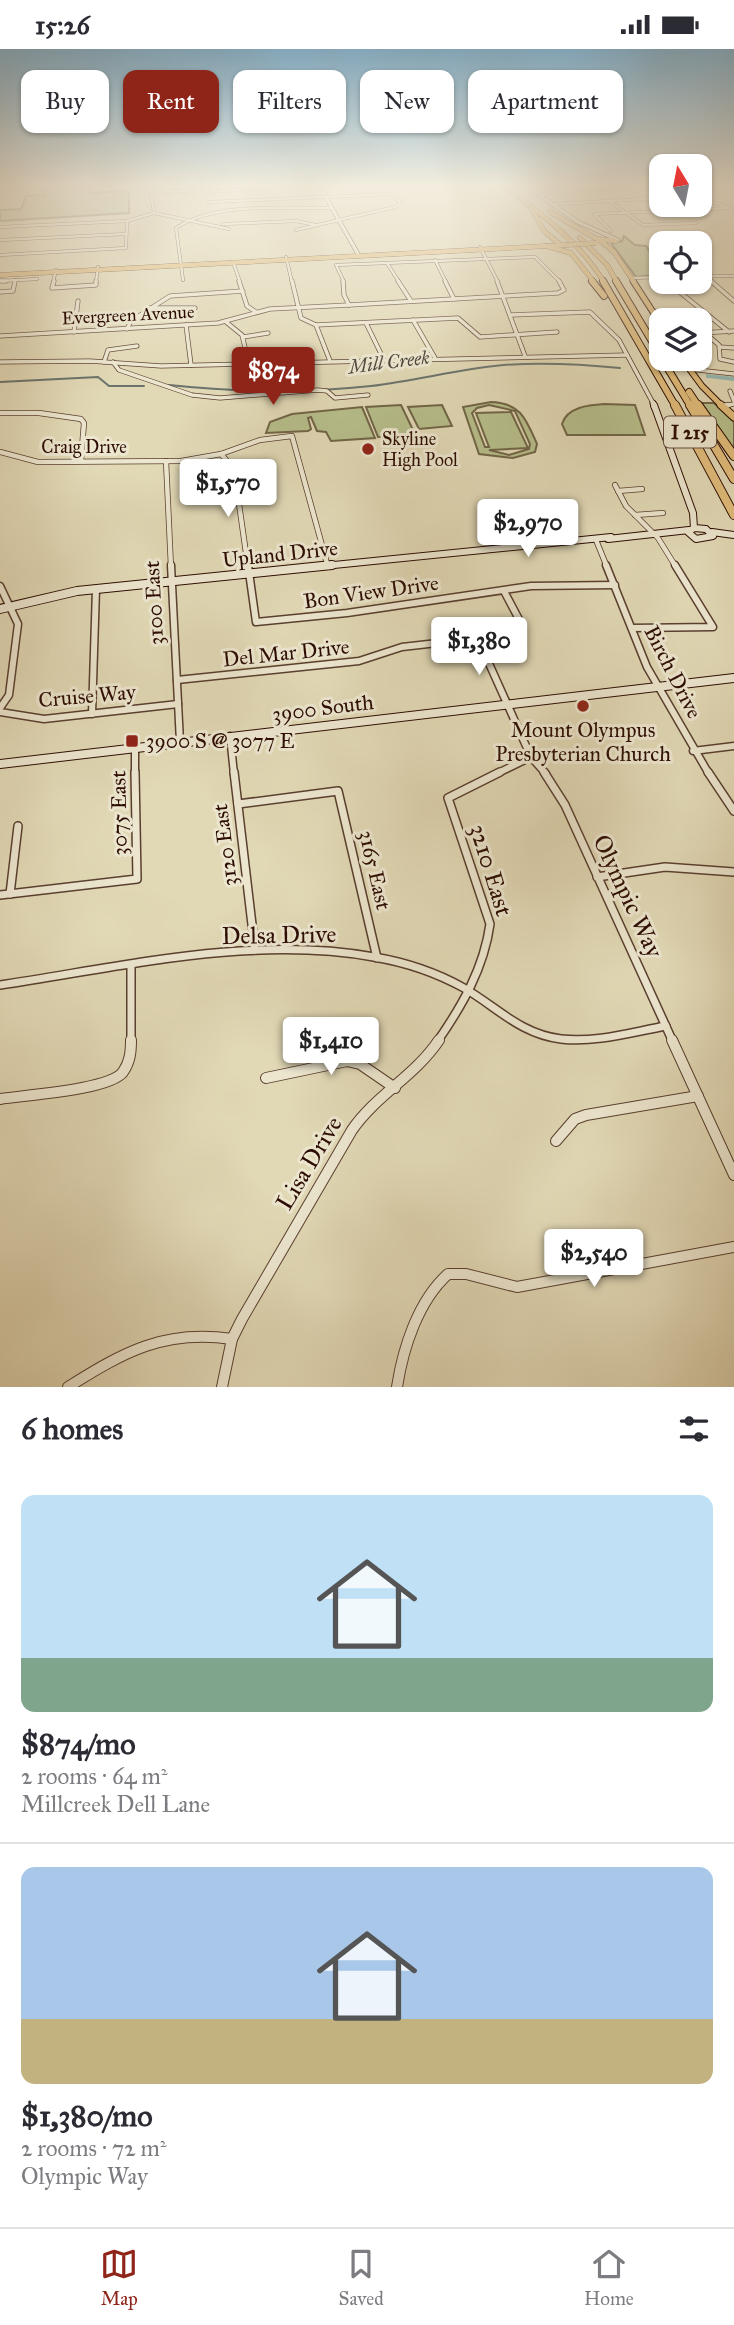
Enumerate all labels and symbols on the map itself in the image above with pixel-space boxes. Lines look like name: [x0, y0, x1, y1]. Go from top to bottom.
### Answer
north arrow: [649, 154, 712, 217]
street label: Evergreen Avenue: [61, 301, 195, 330]
water label: Mill Creek: [345, 346, 431, 379]
pin: $874: [232, 347, 314, 407]
road number: I 215: [664, 417, 716, 447]
place label: Skyline High Pool: [382, 428, 458, 472]
street label: Craig Drive: [41, 436, 127, 459]
marker: Skyline High Pool: [360, 441, 376, 457]
pin: $1,570: [171, 459, 285, 519]
pin: $2,970: [471, 499, 585, 559]
street label: Upland Drive: [221, 535, 339, 573]
street label: 3100 East: [139, 560, 169, 646]
street label: Bon View Drive: [302, 570, 441, 614]
pin: $1,380: [422, 617, 536, 677]
street label: Birch Drive: [638, 621, 708, 723]
street label: Del Mar Drive: [221, 633, 351, 673]
street label: Cruise Way: [37, 679, 138, 713]
street label: 3900 South: [271, 689, 375, 727]
marker: Mount Olympus Presbyterian Church: [575, 698, 591, 714]
place label: Mount Olympus Presbyterian Church: [495, 717, 671, 767]
place label: 3900 S @ 3077 E: [146, 728, 295, 754]
marker: 3900 S @ 3077 E: [124, 733, 140, 749]
street label: 3075 East: [105, 770, 133, 856]
street label: 3120 East: [207, 802, 243, 888]
street label: 3210 East: [463, 820, 519, 920]
street label: 3165 East: [353, 828, 397, 913]
street label: Olympic Way: [586, 830, 670, 963]
street label: Delsa Drive: [221, 919, 337, 951]
pin: $1,410: [274, 1017, 388, 1077]
street label: Lisa Drive: [269, 1111, 349, 1215]
pin: $2,540: [537, 1229, 651, 1289]

